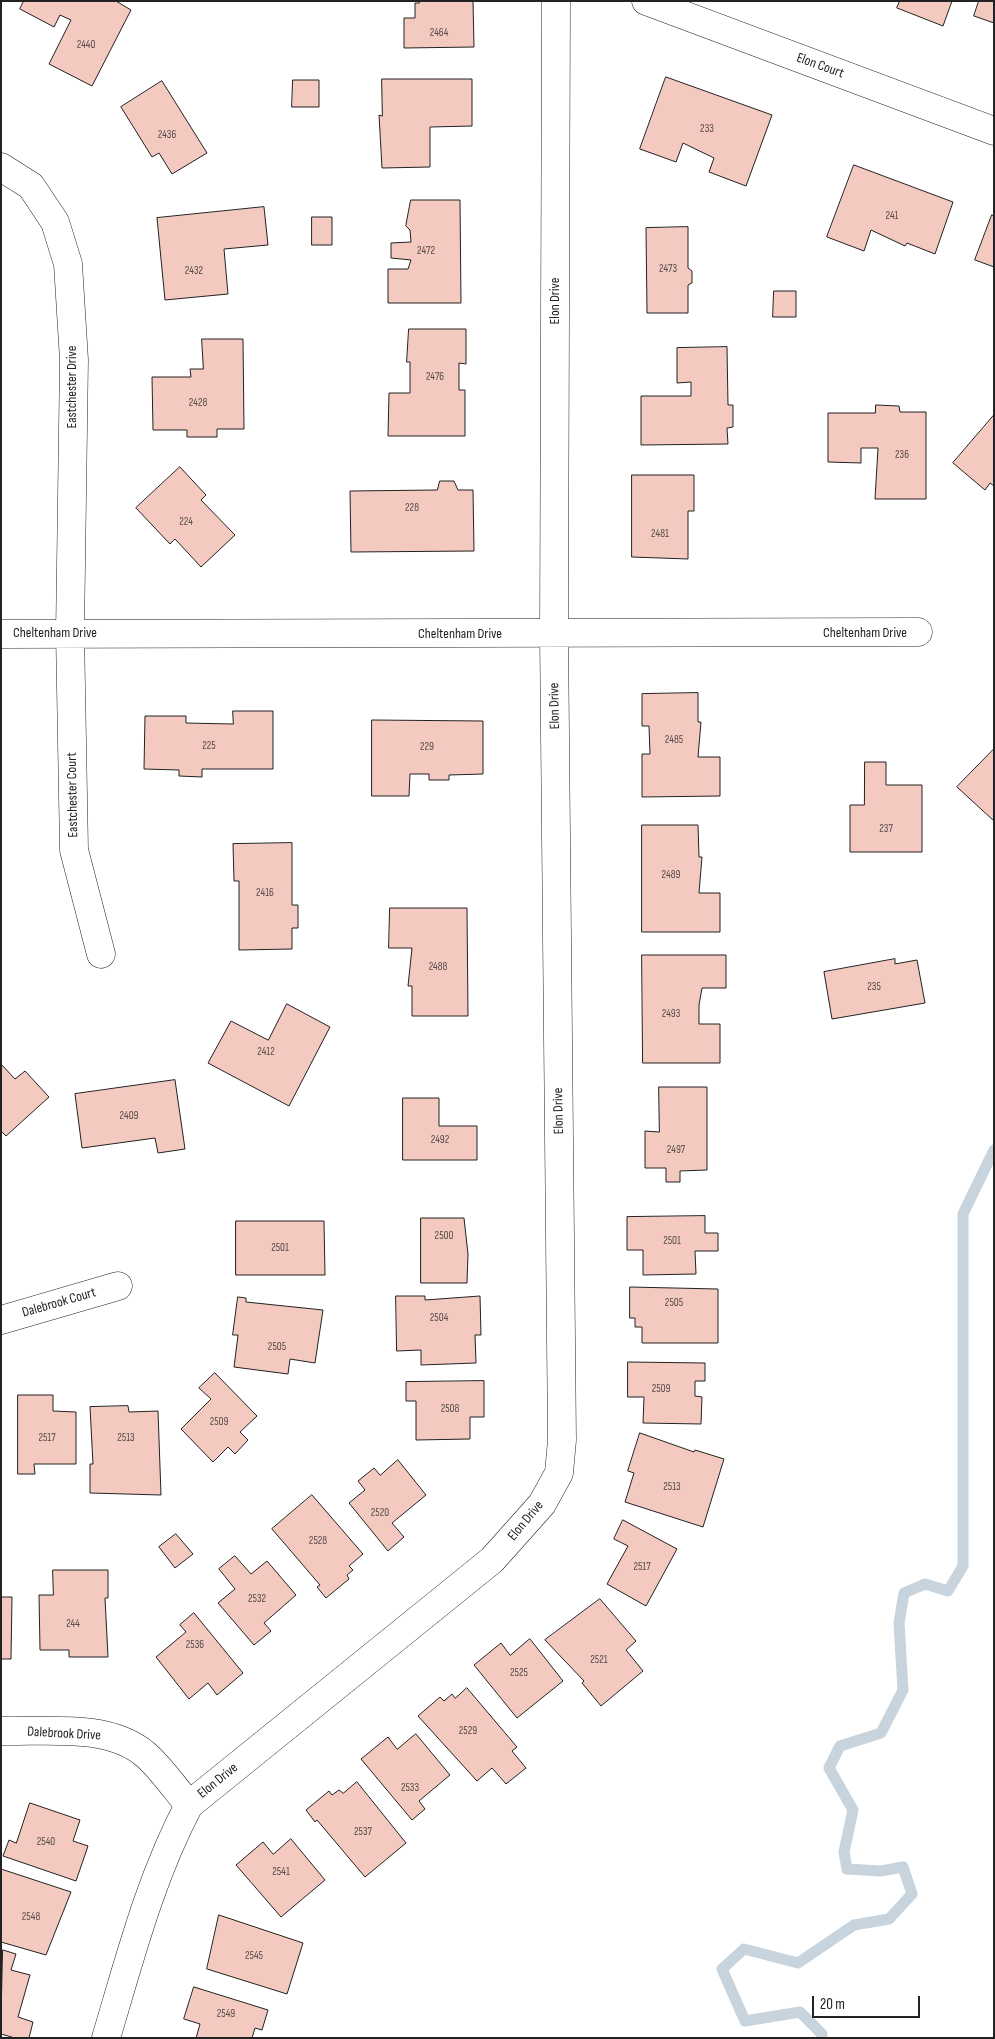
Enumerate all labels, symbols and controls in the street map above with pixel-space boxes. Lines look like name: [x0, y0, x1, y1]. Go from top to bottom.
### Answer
house number: 2464: [430, 26, 448, 40]
house number: 2440: [77, 38, 95, 52]
street label: Elon Court: [794, 50, 846, 82]
house number: 233: [700, 122, 714, 136]
house number: 2436: [158, 128, 176, 142]
house number: 241: [886, 209, 898, 223]
house number: 2472: [417, 244, 435, 258]
house number: 2473: [659, 262, 677, 276]
house number: 2432: [185, 264, 203, 278]
street label: Elon Drive: [547, 278, 563, 324]
street label: Eastchester Drive: [64, 346, 80, 428]
house number: 2476: [426, 370, 444, 384]
house number: 2428: [189, 396, 207, 410]
house number: 236: [895, 448, 909, 462]
house number: 228: [405, 501, 419, 515]
house number: 224: [179, 515, 193, 529]
house number: 2481: [651, 527, 669, 541]
street label: Cheltenham Drive: [13, 625, 97, 641]
street label: Cheltenham Drive: [823, 625, 907, 641]
street label: Cheltenham Drive: [418, 626, 502, 642]
street label: Elon Drive: [546, 682, 564, 730]
house number: 2485: [665, 733, 683, 747]
house number: 225: [202, 739, 216, 753]
house number: 229: [420, 740, 434, 754]
street label: Eastchester Court: [64, 752, 82, 838]
house number: 237: [879, 822, 893, 836]
house number: 2489: [662, 868, 680, 882]
house number: 2416: [256, 886, 274, 900]
house number: 2488: [429, 960, 447, 974]
house number: 235: [867, 980, 881, 994]
house number: 2493: [662, 1007, 680, 1021]
house number: 2412: [257, 1045, 275, 1059]
street label: Elon Drive: [550, 1087, 568, 1135]
house number: 2409: [120, 1109, 138, 1123]
house number: 2492: [431, 1133, 449, 1147]
house number: 2497: [667, 1143, 685, 1157]
house number: 2500: [435, 1229, 453, 1243]
house number: 2501: [663, 1234, 681, 1248]
house number: 2501: [271, 1241, 289, 1255]
street label: Dalebrook Court: [20, 1284, 98, 1322]
house number: 2505: [665, 1296, 683, 1310]
house number: 2504: [430, 1311, 448, 1325]
house number: 2505: [268, 1340, 286, 1354]
house number: 2509: [652, 1382, 670, 1396]
house number: 2508: [441, 1402, 459, 1416]
house number: 2509: [210, 1415, 228, 1429]
house number: 2517: [38, 1431, 56, 1445]
house number: 2513: [117, 1431, 135, 1445]
house number: 2513: [663, 1480, 681, 1494]
street label: Elon Drive: [505, 1498, 547, 1544]
house number: 2520: [371, 1506, 389, 1520]
house number: 2528: [309, 1534, 327, 1548]
house number: 2517: [633, 1560, 651, 1574]
house number: 2532: [248, 1592, 266, 1606]
house number: 244: [66, 1617, 80, 1631]
house number: 2536: [186, 1638, 204, 1652]
house number: 2521: [590, 1653, 608, 1667]
house number: 2525: [510, 1666, 528, 1680]
street label: Dalebrook Drive: [27, 1724, 101, 1744]
house number: 2529: [459, 1724, 477, 1738]
street label: Elon Drive: [195, 1760, 241, 1802]
house number: 2533: [401, 1781, 419, 1795]
house number: 2537: [354, 1825, 372, 1839]
house number: 2540: [37, 1835, 55, 1849]
house number: 2541: [272, 1865, 290, 1879]
house number: 2548: [22, 1910, 40, 1924]
house number: 2545: [245, 1949, 263, 1963]
scale bar: [815, 1986, 922, 2018]
text: 20 m: [820, 1995, 845, 2014]
house number: 2549: [217, 2007, 235, 2021]

